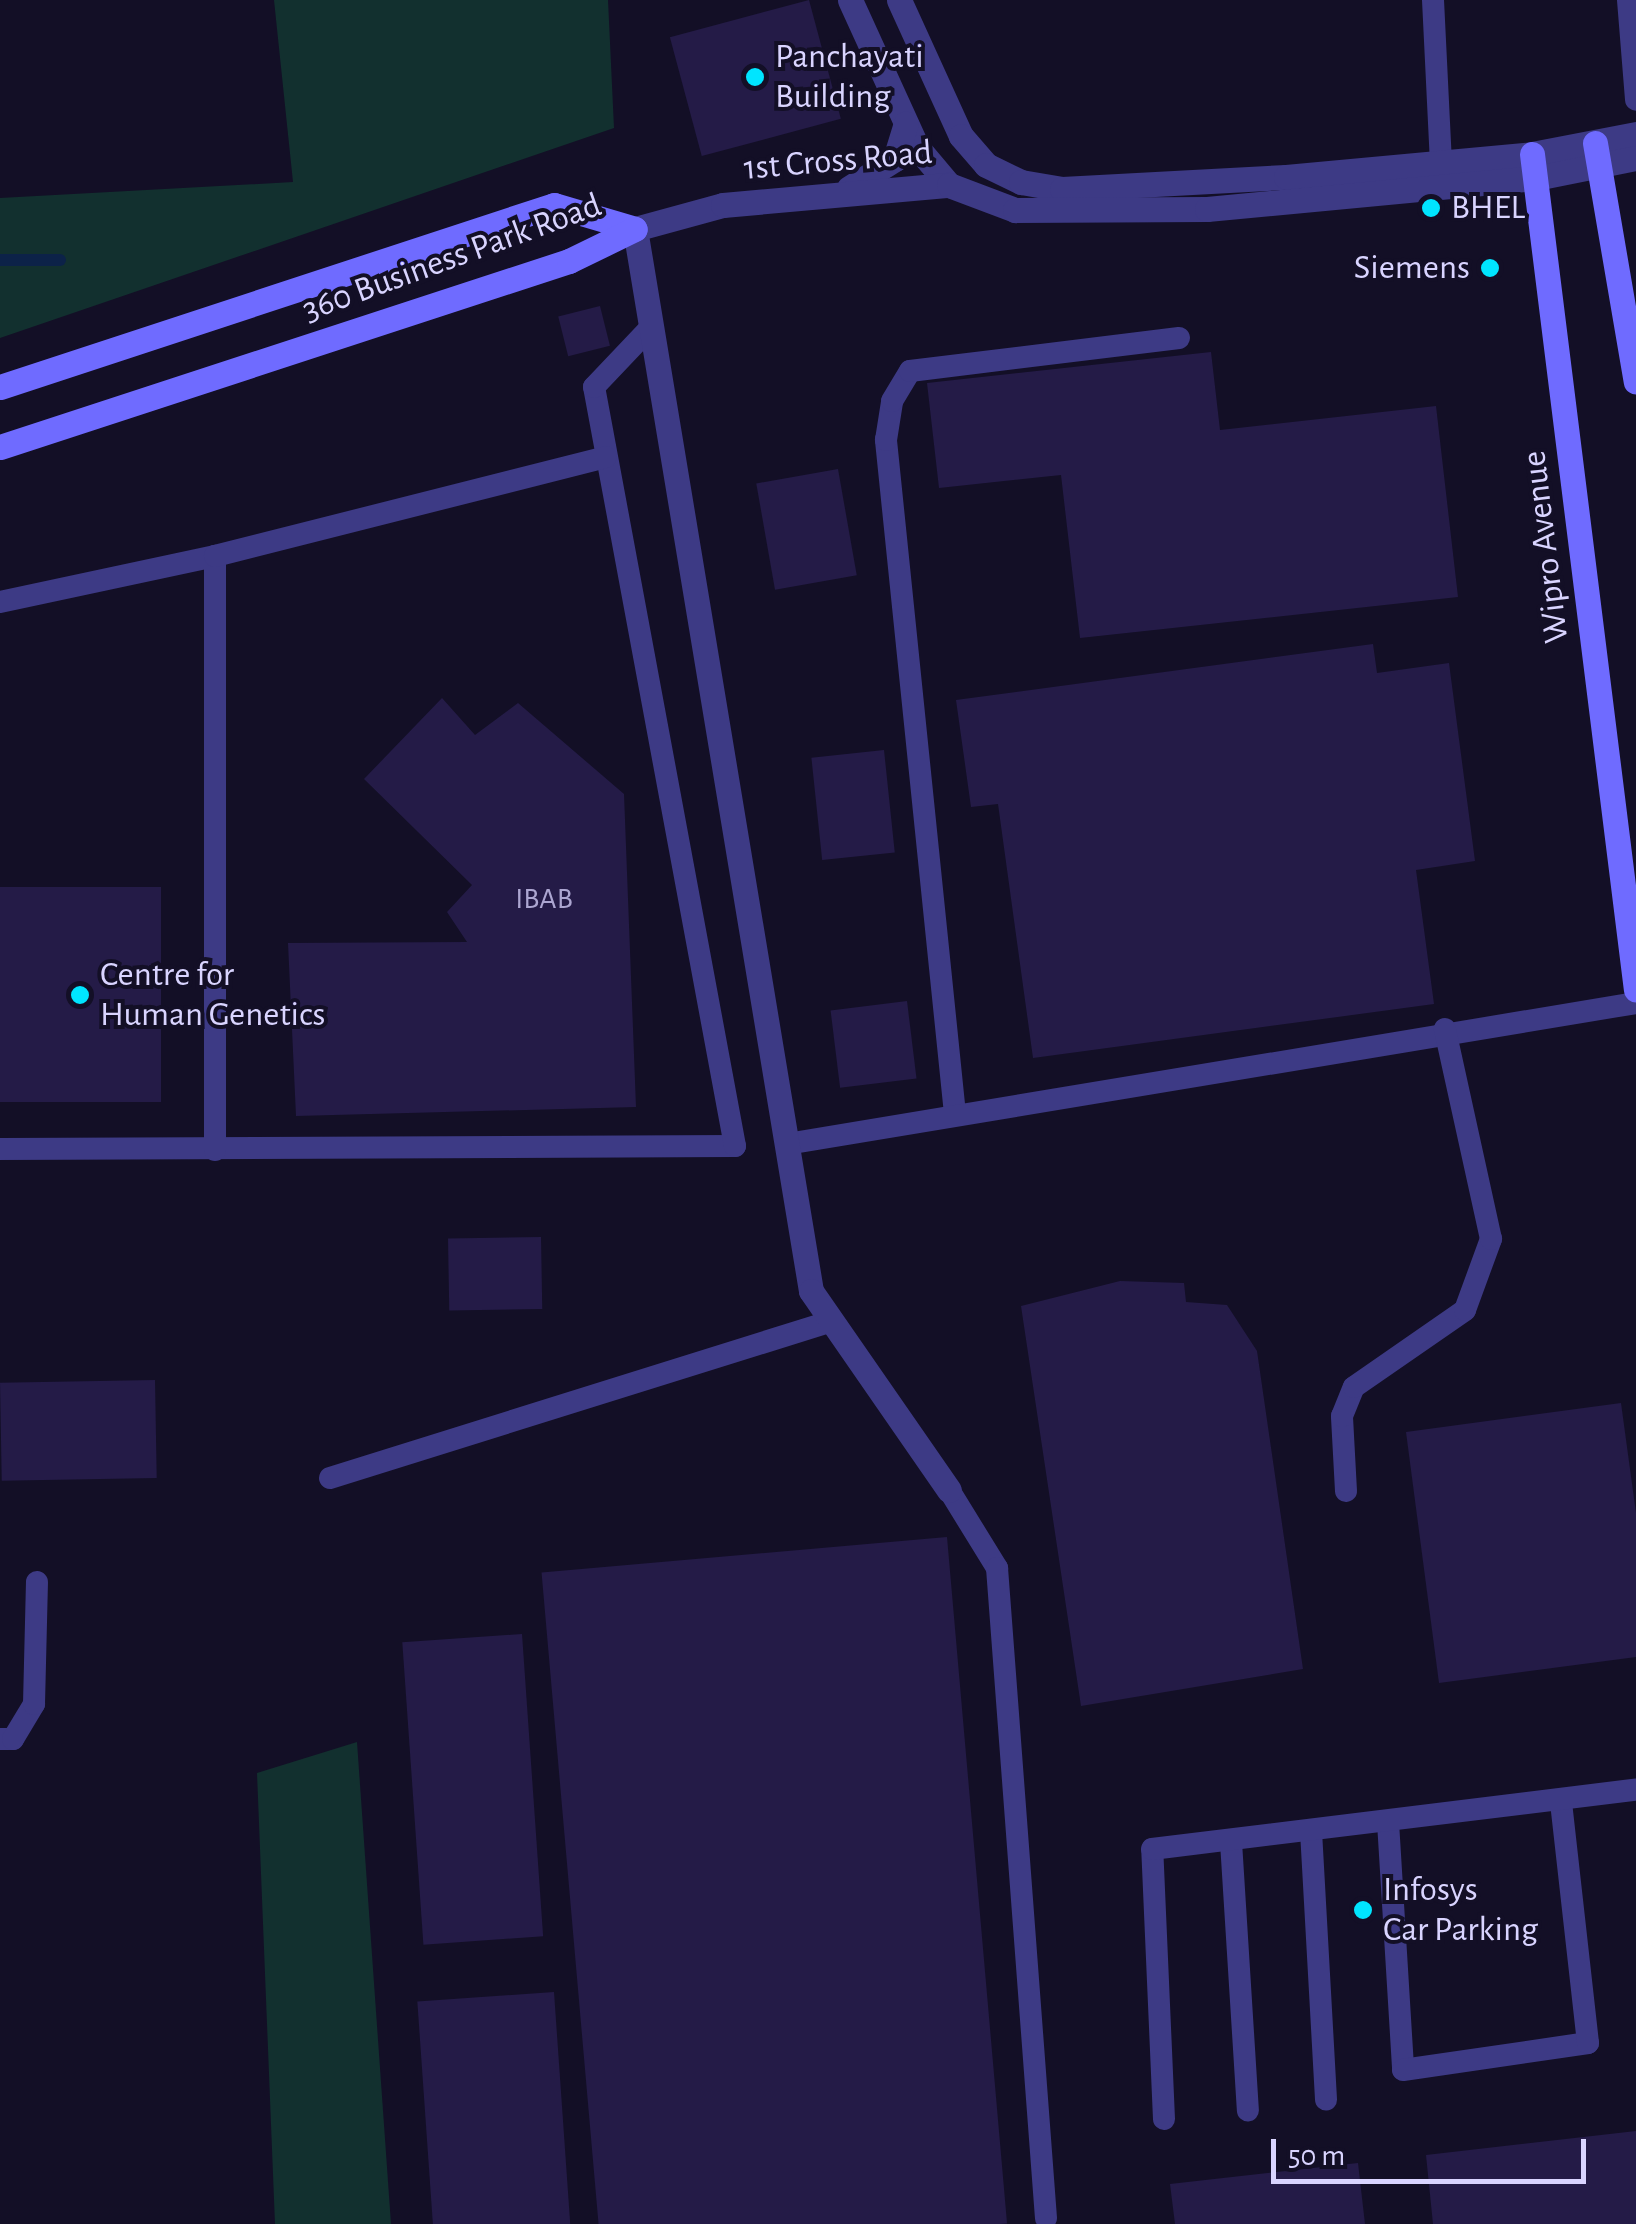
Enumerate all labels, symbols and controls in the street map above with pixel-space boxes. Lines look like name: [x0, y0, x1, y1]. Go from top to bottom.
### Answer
place label: Panchayati Building: [775, 36, 924, 118]
marker: Panchayati Building: [744, 66, 766, 88]
street label: 1st Cross Road: [742, 132, 934, 190]
street label: 360 Business Park Road: [297, 184, 607, 332]
place label: BHEL: [1451, 187, 1525, 229]
marker: BHEL: [1420, 197, 1442, 219]
place label: Siemens: [1354, 247, 1470, 289]
marker: Siemens: [1479, 257, 1501, 279]
street label: Wipro Avenue: [1513, 448, 1579, 646]
house number: IBAB: [515, 881, 573, 917]
place label: Centre for Human Genetics: [100, 954, 325, 1036]
marker: Centre for Human Genetics: [69, 984, 91, 1006]
place label: Infosys Car Parking: [1383, 1869, 1538, 1951]
marker: Infosys Car Parking: [1352, 1899, 1374, 1921]
scale bar: [1276, 2119, 1591, 2181]
text: 50 m: [1288, 2141, 1345, 2171]

